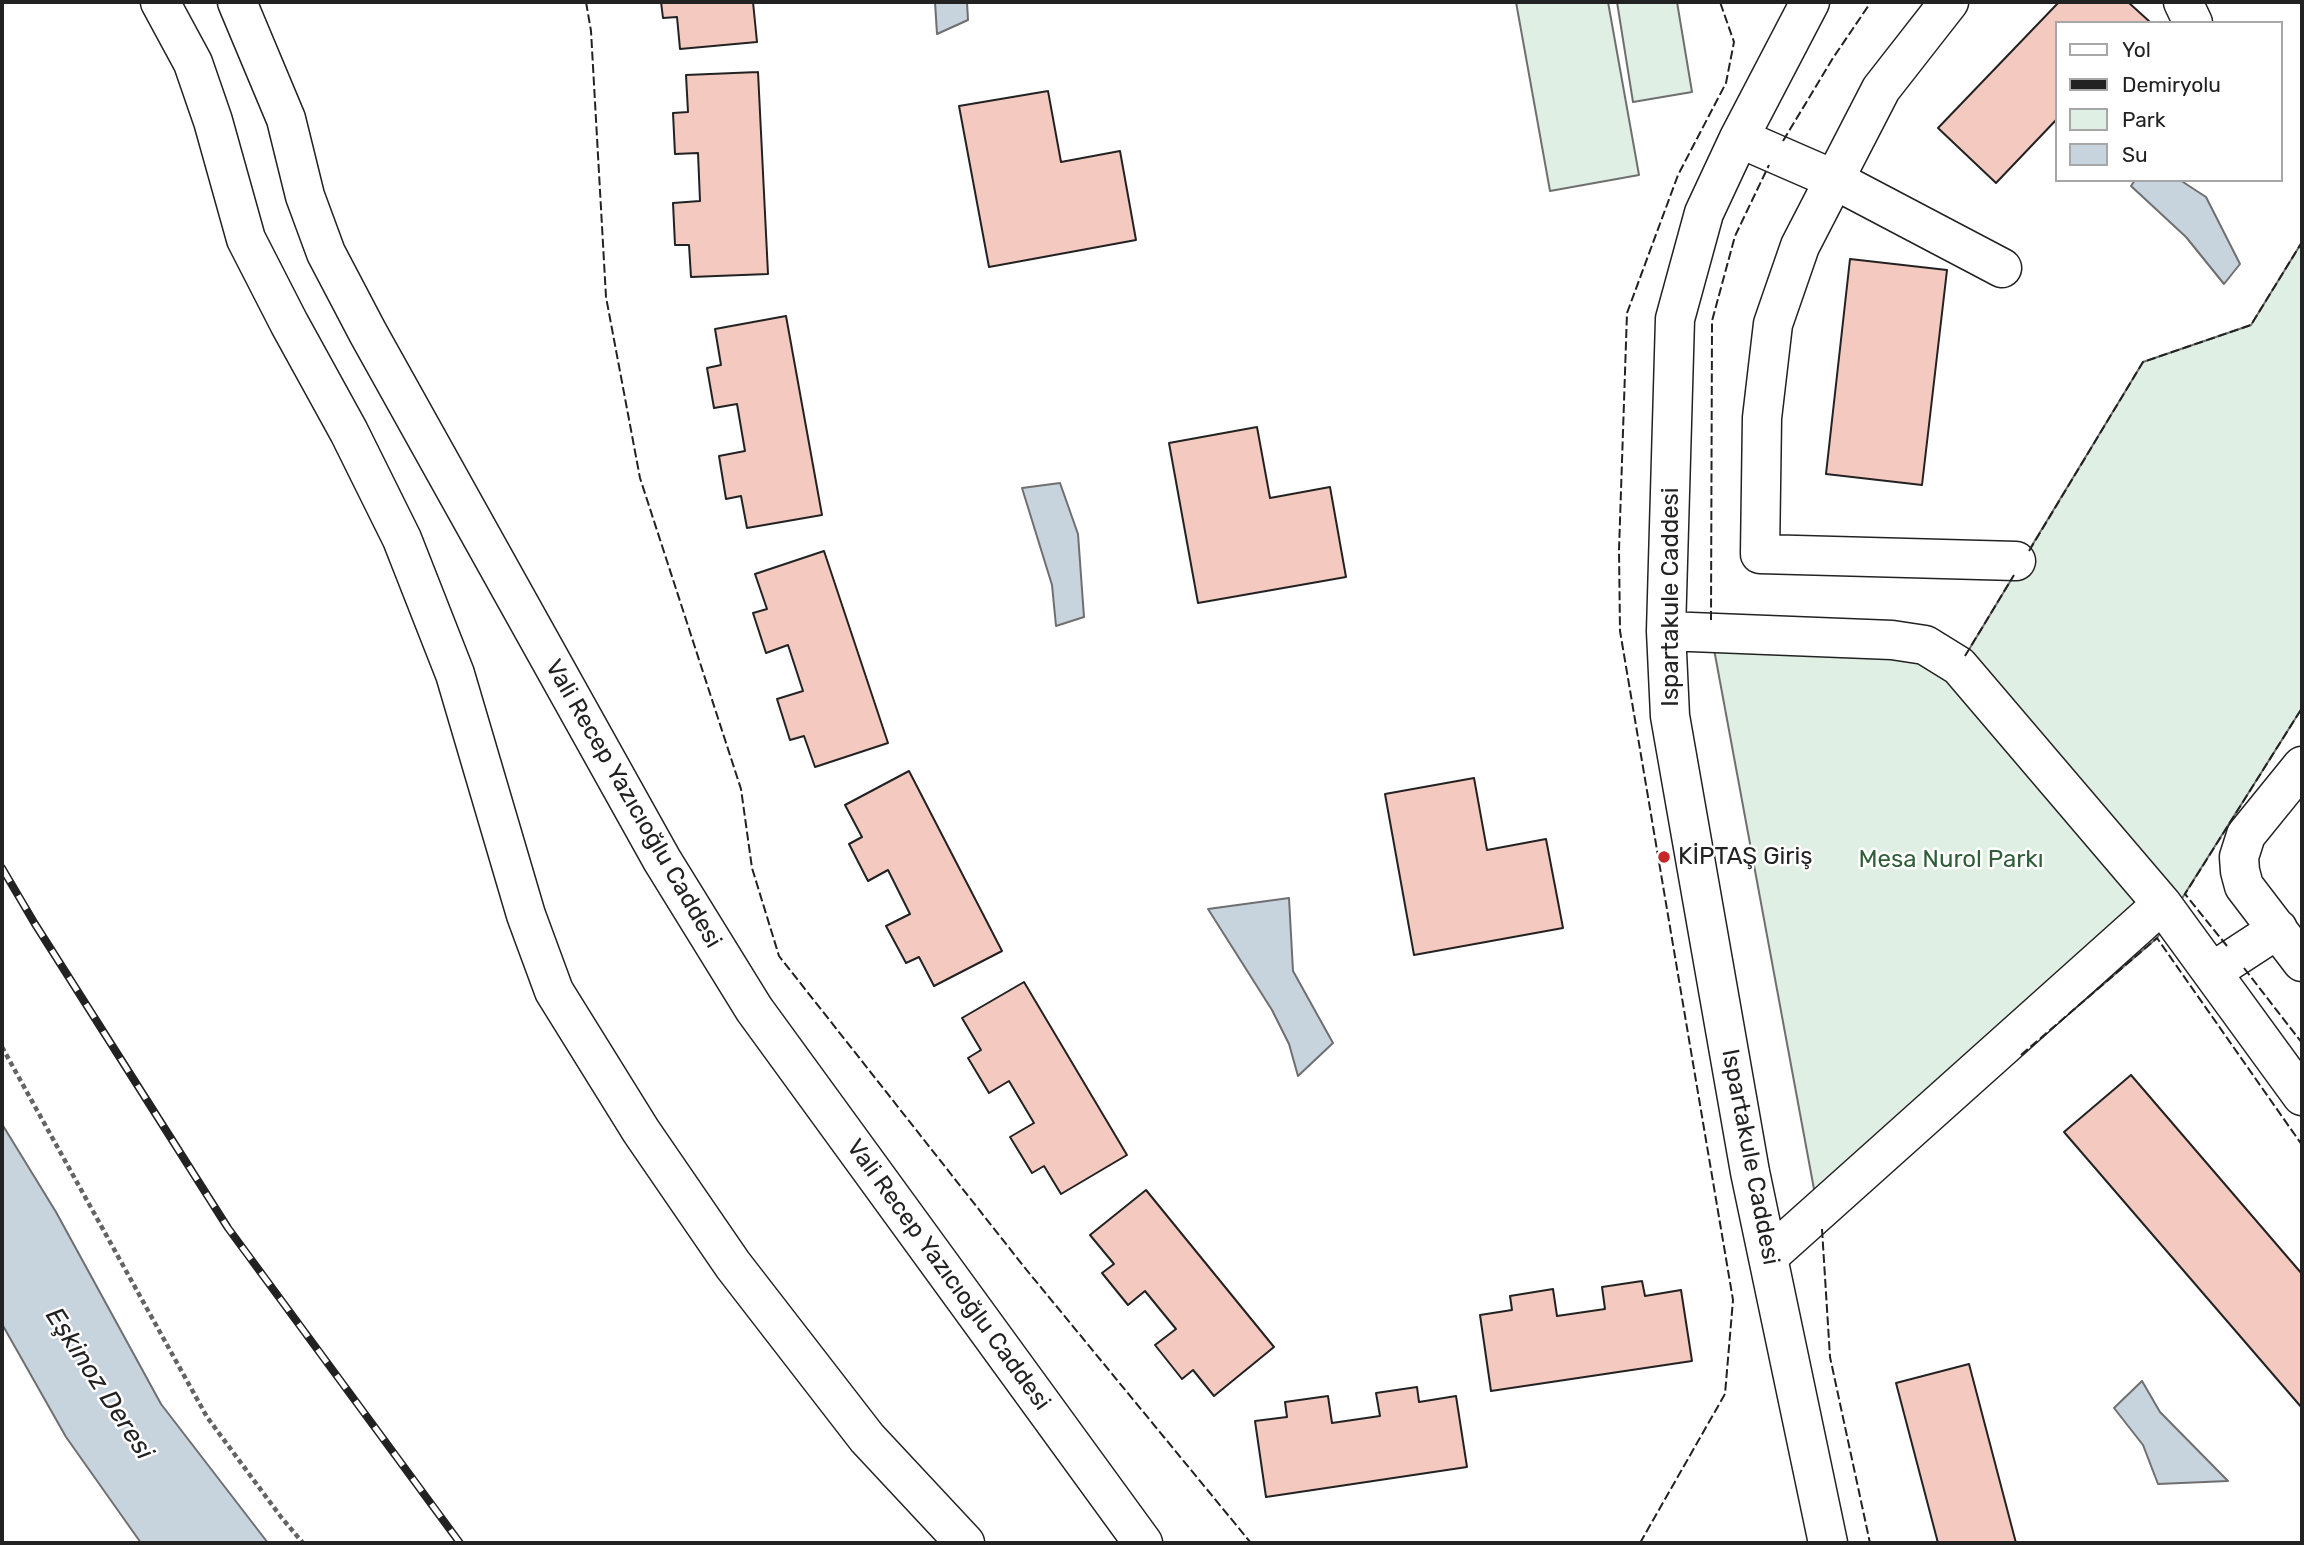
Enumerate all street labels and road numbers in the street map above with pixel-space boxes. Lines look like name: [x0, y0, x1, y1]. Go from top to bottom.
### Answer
street label: Ispartakule Caddesi: [1657, 487, 1685, 707]
street label: Vali Recep Yazıcıoğlu Caddesi: [539, 655, 727, 953]
street label: Ispartakule Caddesi: [1715, 1047, 1785, 1267]
street label: Vali Recep Yazıcıoğlu Caddesi: [840, 1134, 1056, 1416]

